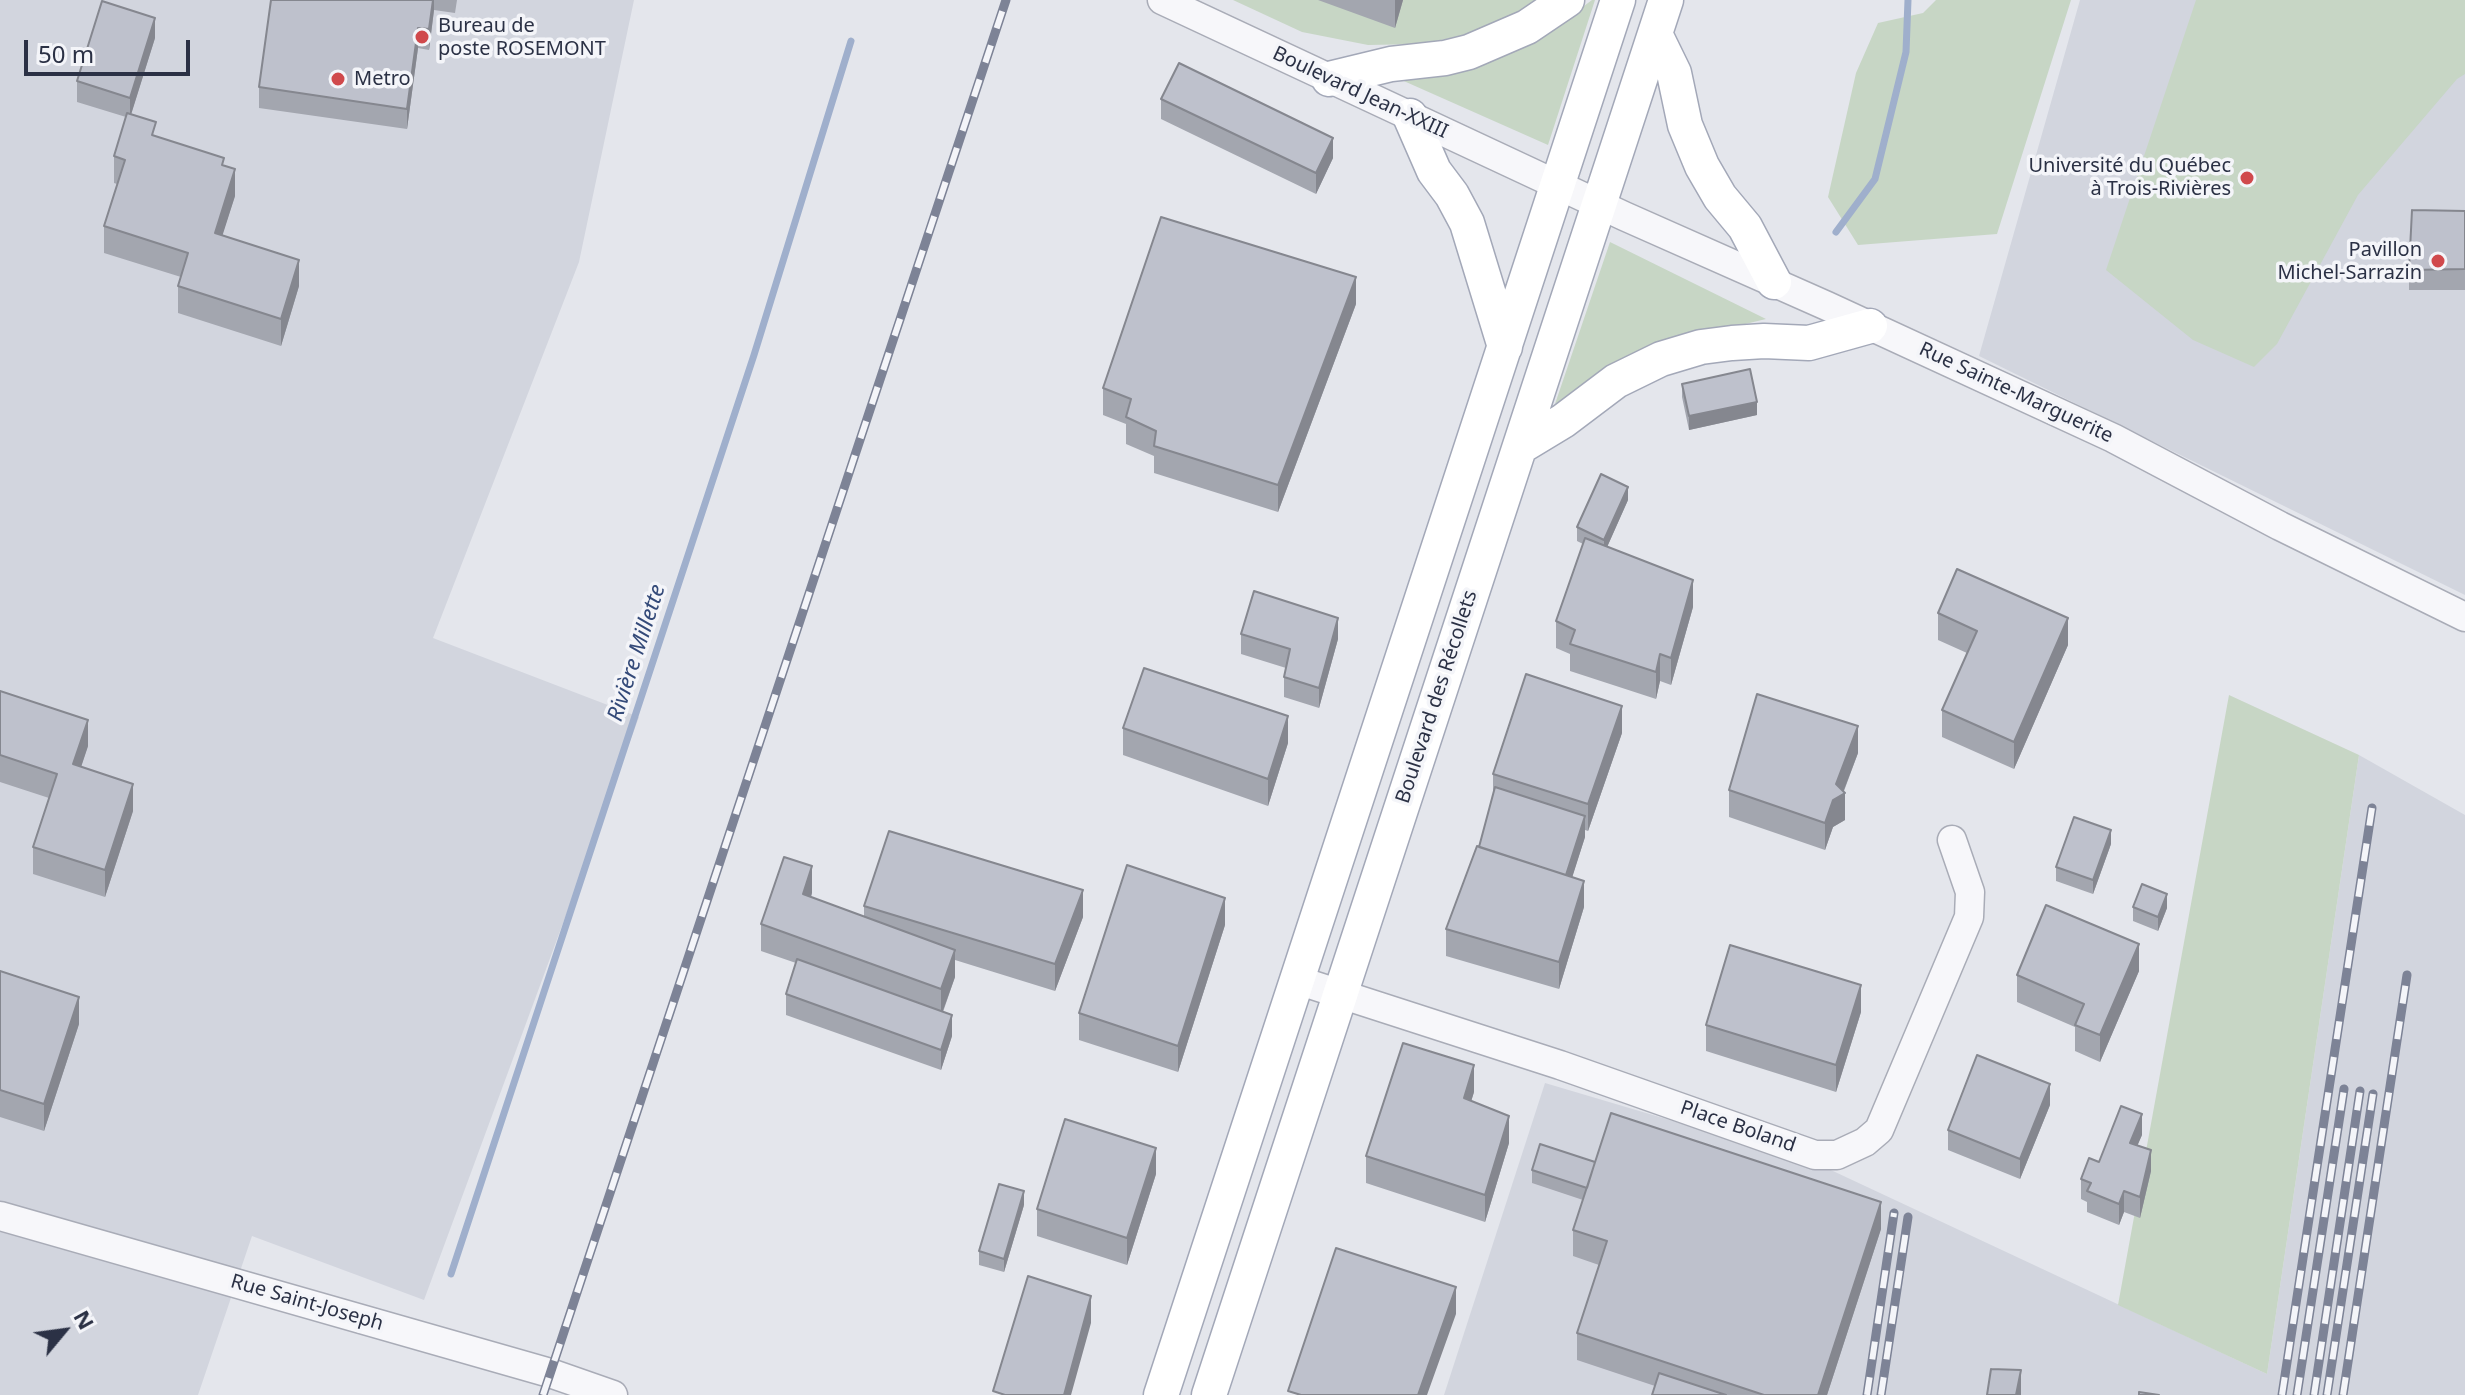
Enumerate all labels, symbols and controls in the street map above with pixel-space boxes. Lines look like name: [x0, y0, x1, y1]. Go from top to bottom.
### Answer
place label: Bureau de poste ROSEMONT: [438, 14, 606, 61]
scale bar: [28, 24, 194, 74]
marker: Bureau de poste ROSEMONT: [413, 28, 431, 46]
text: 50 m: [38, 37, 94, 70]
street label: Boulevard Jean-XXIII: [1268, 42, 1452, 144]
place label: Metro: [354, 67, 411, 91]
marker: Metro: [329, 70, 347, 88]
place label: Université du Québec à Trois-Rivières: [2028, 154, 2231, 201]
marker: Université du Québec à Trois-Rivières: [2238, 169, 2256, 187]
place label: Pavillon Michel-Sarrazin: [2277, 238, 2422, 285]
marker: Pavillon Michel-Sarrazin: [2429, 252, 2447, 270]
street label: Rue Sainte-Marguerite: [1915, 337, 2117, 449]
water label: Rivière Millette: [602, 581, 672, 725]
street label: Boulevard des Récollets: [1391, 588, 1483, 806]
street label: Place Boland: [1677, 1096, 1799, 1158]
street label: Rue Saint-Joseph: [228, 1270, 386, 1336]
north arrow: [24, 1291, 104, 1371]
text: N: [68, 1304, 102, 1334]

